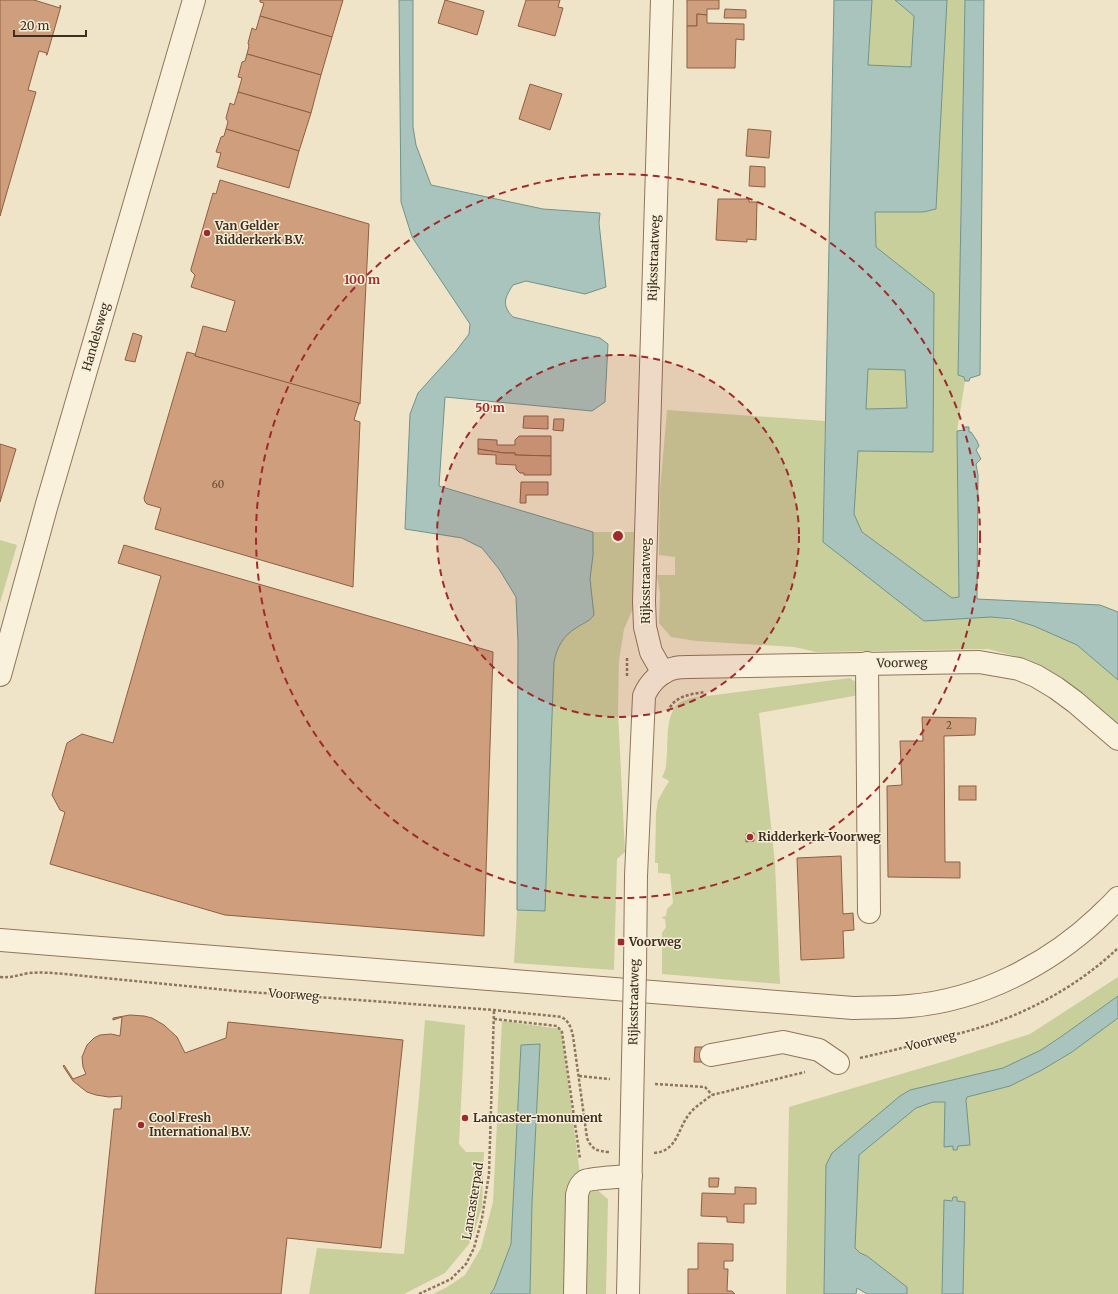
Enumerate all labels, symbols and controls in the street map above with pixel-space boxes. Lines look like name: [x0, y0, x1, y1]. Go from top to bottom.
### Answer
scale bar: [14, 12, 86, 38]
text: 20 m: [20, 18, 49, 33]
street label: Rijksstraatweg: [645, 214, 663, 301]
place label: Van Gelder Ridderkerk B.V.: [214, 218, 304, 247]
marker: Van Gelder Ridderkerk B.V.: [202, 228, 212, 238]
text: 100 m: [344, 272, 380, 287]
street label: Handelsweg: [79, 300, 113, 373]
text: 50 m: [475, 400, 505, 415]
house number: 60: [212, 478, 224, 491]
centre of rings: [611, 529, 625, 543]
street label: Rijksstraatweg: [638, 537, 653, 624]
street label: Voorweg: [875, 655, 928, 670]
house number: 2: [946, 719, 952, 732]
place label: Ridderkerk-Voorweg: [758, 829, 881, 844]
marker: Ridderkerk-Voorweg: [745, 832, 755, 842]
place label: Voorweg: [628, 934, 682, 949]
marker: Voorweg: [616, 937, 626, 947]
street label: Rijksstraatweg: [625, 958, 642, 1045]
street label: Voorweg: [267, 985, 321, 1004]
street label: Voorweg: [903, 1027, 958, 1054]
place label: Cool Fresh International B.V.: [149, 1110, 251, 1139]
place label: Lancaster-monument: [473, 1110, 603, 1125]
marker: Lancaster-monument: [460, 1113, 470, 1123]
marker: Cool Fresh International B.V.: [136, 1120, 146, 1130]
street label: Lancasterpad: [459, 1161, 486, 1241]

